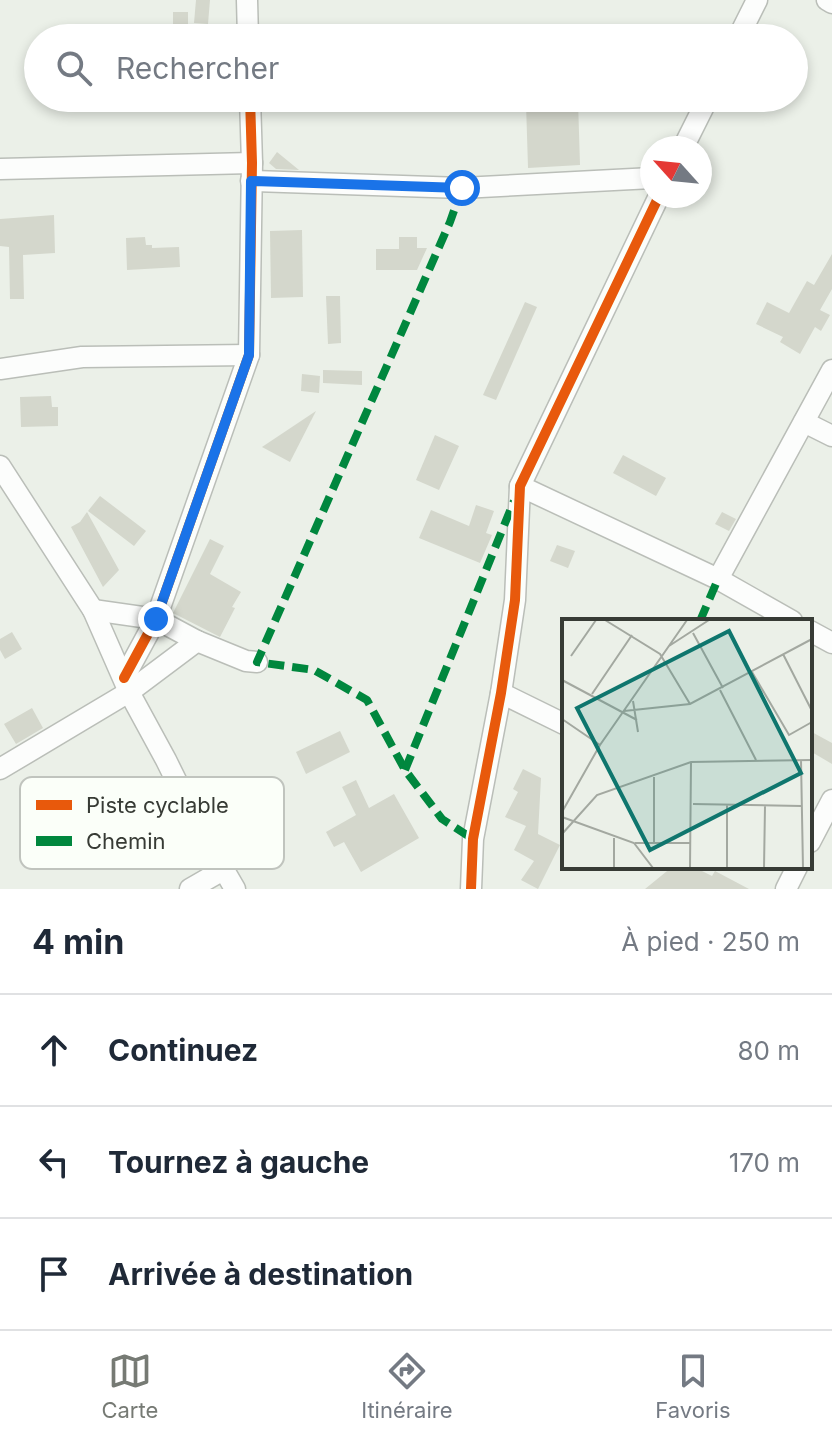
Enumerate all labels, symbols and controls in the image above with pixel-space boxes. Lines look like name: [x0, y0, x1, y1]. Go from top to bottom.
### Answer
search box: [24, 24, 808, 112]
icon: search: [52, 46, 96, 90]
text: Rechercher: [116, 50, 279, 86]
north arrow: [640, 136, 712, 208]
route start: [444, 170, 480, 206]
route end: [138, 601, 174, 637]
inset map: [562, 619, 812, 869]
legend: [20, 777, 284, 869]
text: Piste cyclable: [86, 792, 229, 818]
text: Chemin: [86, 828, 166, 854]
text: 4 min: [32, 921, 124, 962]
text: À pied · 250 m: [621, 926, 800, 957]
icon: ahead: [32, 1028, 76, 1072]
text: Continuez: [108, 1032, 258, 1068]
text: 80 m: [737, 1035, 800, 1066]
icon: left: [32, 1140, 76, 1184]
text: Tournez à gauche: [108, 1144, 369, 1180]
text: 170 m: [729, 1147, 800, 1178]
icon: arrive: [32, 1252, 76, 1296]
text: Arrivée à destination: [108, 1256, 413, 1292]
tab: Carte: [101, 1349, 158, 1423]
tab: Itinéraire: [361, 1349, 452, 1423]
tab: Favoris: [655, 1349, 731, 1423]

